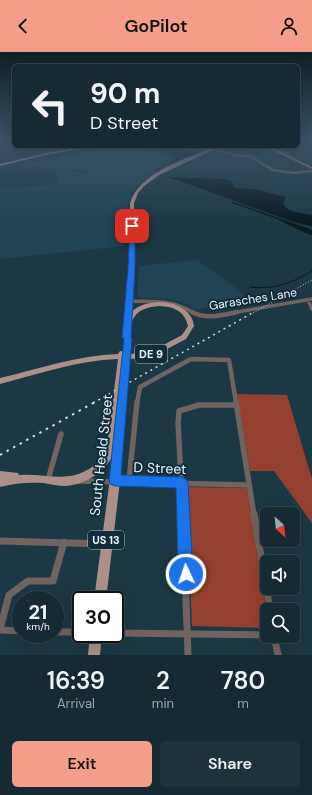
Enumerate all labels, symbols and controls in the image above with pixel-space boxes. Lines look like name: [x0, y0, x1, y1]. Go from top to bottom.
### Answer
text: GoPilot: [124, 14, 188, 38]
icon: back: [12, 15, 34, 37]
icon: person: [278, 15, 300, 37]
text: 90 m: [90, 75, 160, 112]
icon: left: [24, 80, 76, 132]
text: D Street: [90, 111, 158, 135]
pin: [115, 209, 149, 243]
icon: arrive: [121, 215, 143, 237]
street label: Garasches Lane: [208, 284, 298, 314]
road number: DE 9: [135, 345, 167, 363]
street label: South Heald Street: [86, 393, 116, 517]
street label: D Street: [133, 458, 187, 478]
north arrow: [260, 507, 300, 547]
map controls: [260, 507, 300, 643]
road number: US 13: [88, 531, 124, 549]
position arrow: [165, 553, 207, 595]
button: sound: [260, 555, 300, 595]
speed limit sign: 30: [72, 591, 124, 643]
text: 21: [29, 599, 47, 625]
button: search: [260, 603, 300, 643]
text: km/h: [26, 620, 50, 633]
text: 16:39: [47, 665, 105, 696]
text: 2: [156, 665, 170, 696]
text: 780: [221, 665, 265, 696]
text: Arrival: [57, 695, 95, 712]
text: min: [152, 695, 174, 712]
text: m: [237, 695, 249, 712]
button: Exit: [12, 741, 152, 787]
button: Share: [160, 741, 300, 787]

